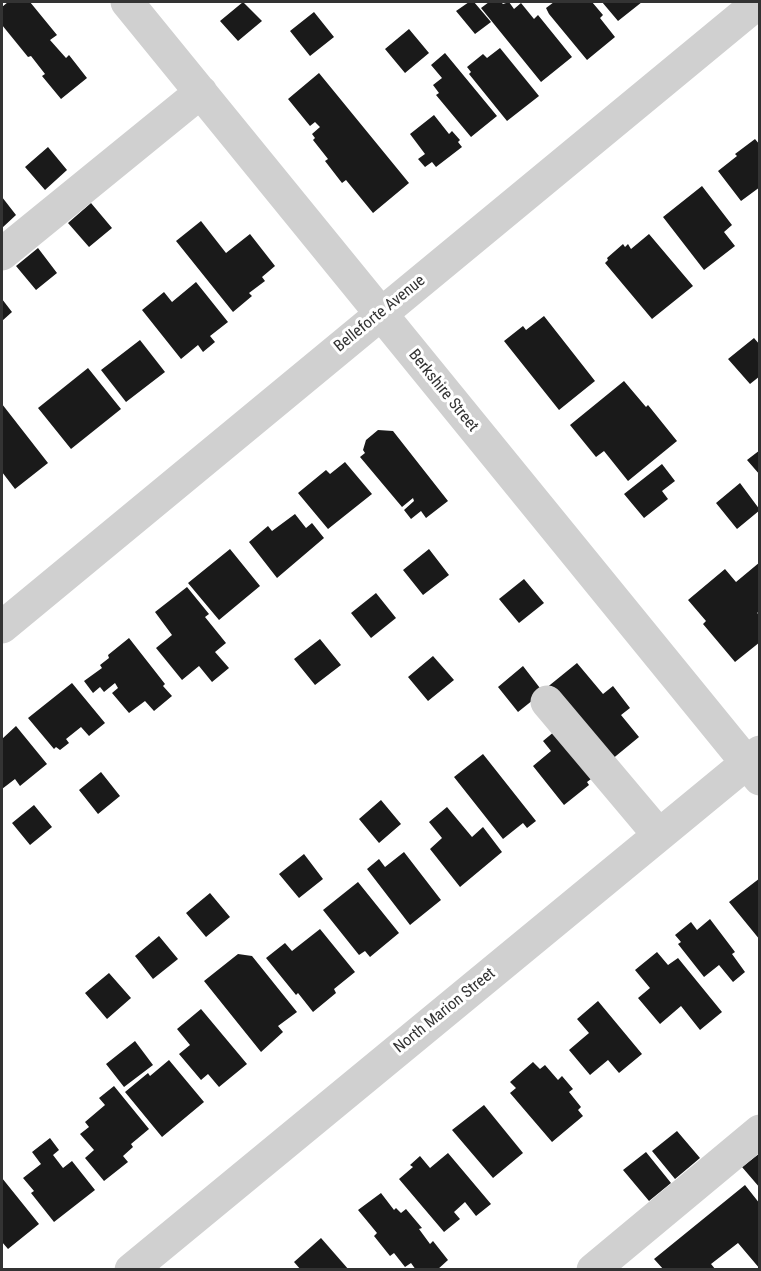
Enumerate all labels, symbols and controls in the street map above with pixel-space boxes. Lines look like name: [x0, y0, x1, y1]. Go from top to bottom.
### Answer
street label: Belleforte Avenue: [331, 271, 429, 357]
street label: Berkshire Street: [404, 346, 482, 436]
street label: North Marion Street: [391, 964, 499, 1058]

